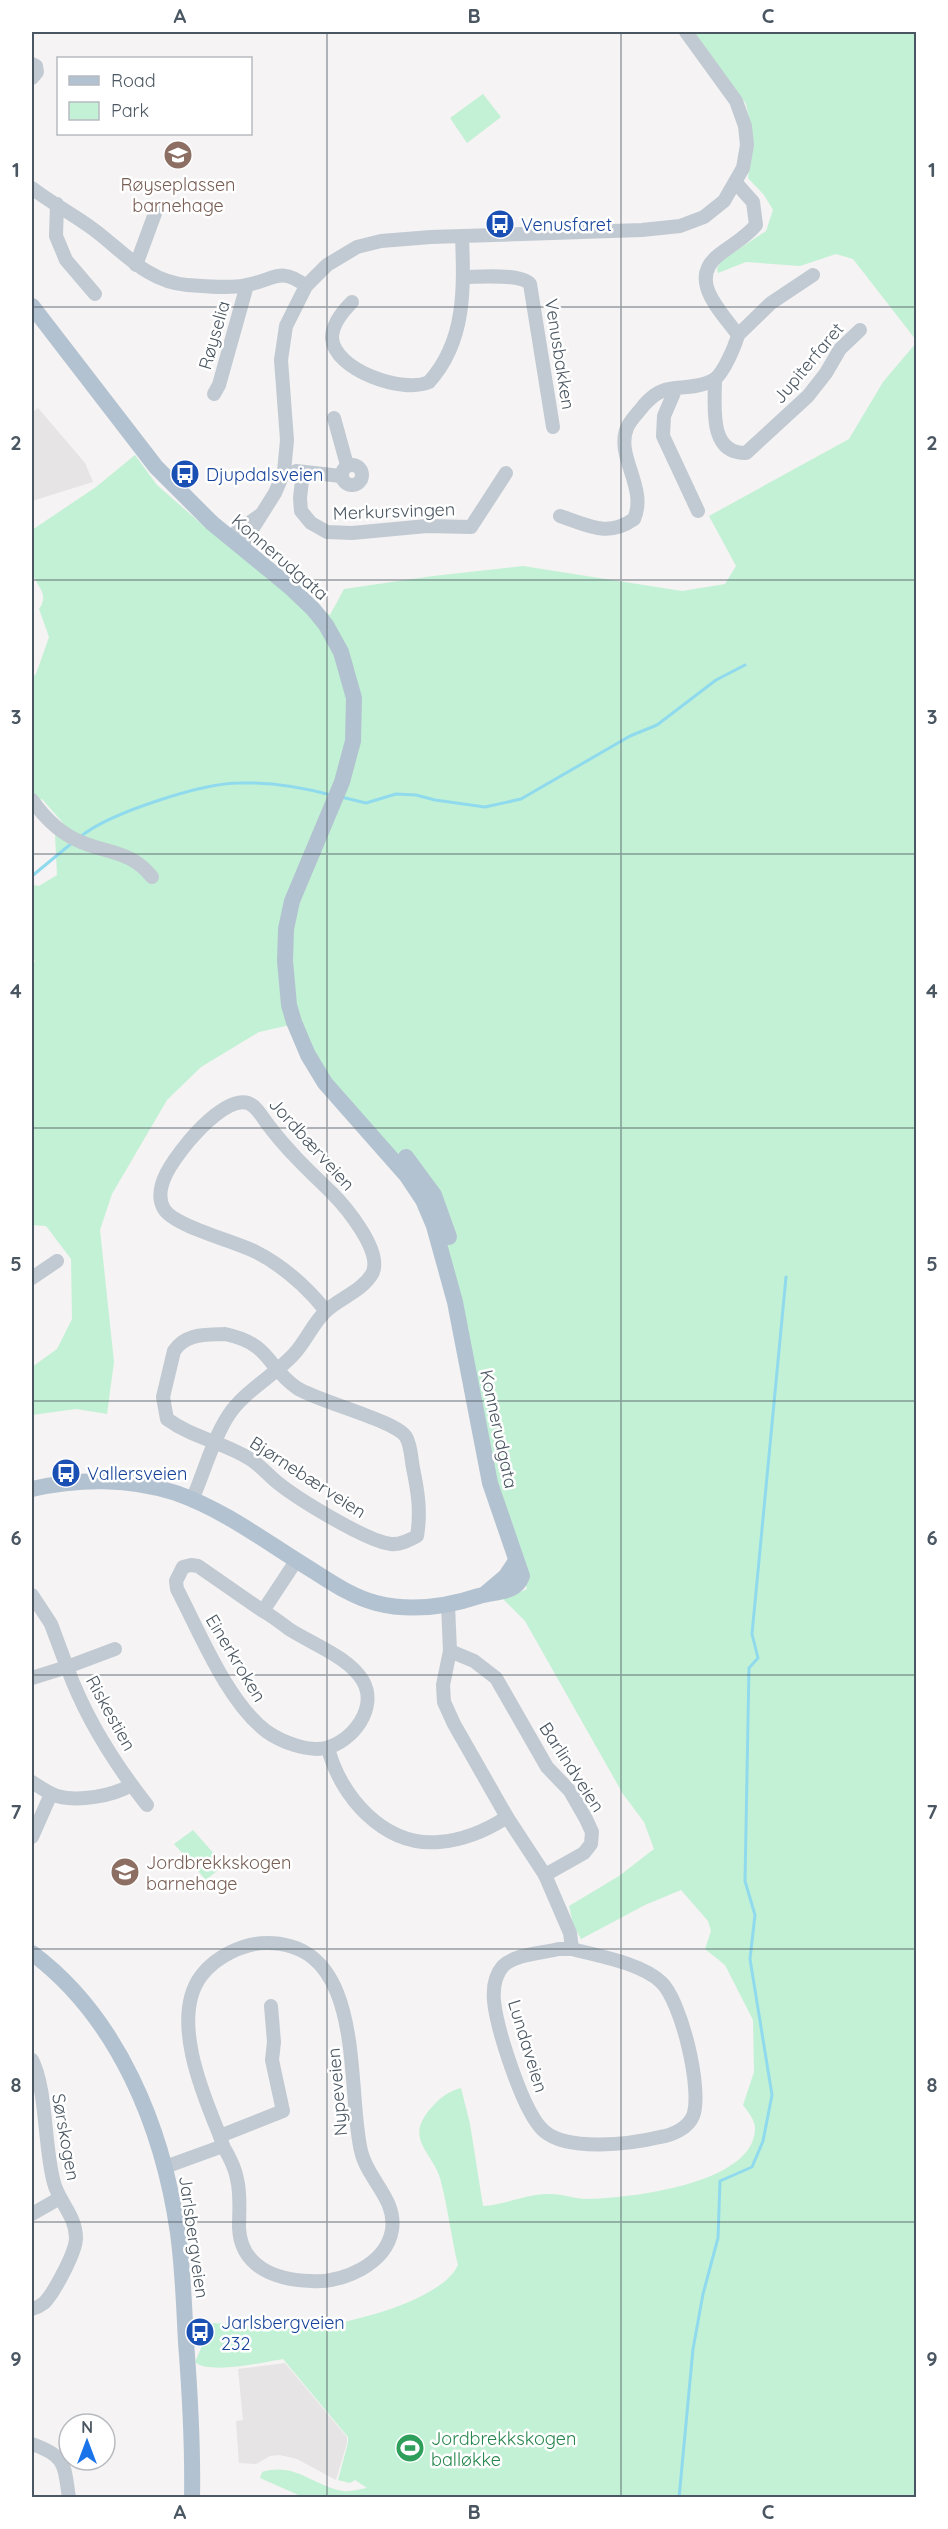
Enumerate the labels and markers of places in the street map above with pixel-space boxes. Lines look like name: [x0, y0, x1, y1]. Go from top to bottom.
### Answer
school or university icon: Røyseplassen barnehage: [162, 139, 194, 171]
place label: Røyseplassen barnehage: [120, 173, 236, 217]
bus stop icon: Venusfaret: [484, 208, 516, 240]
place label: Venusfaret: [521, 213, 612, 236]
bus stop icon: Djupdalsveien: [169, 458, 201, 490]
place label: Djupdalsveien: [206, 463, 323, 486]
bus stop icon: Vallersveien: [50, 1457, 82, 1489]
place label: Vallersveien: [87, 1462, 187, 1485]
place label: Jordbrekkskogen barnehage: [146, 1851, 291, 1895]
school or university icon: Jordbrekkskogen barnehage: [109, 1856, 141, 1888]
place label: Jarlsbergveien 232: [221, 2311, 345, 2355]
bus stop icon: Jarlsbergveien 232: [184, 2316, 216, 2348]
place label: Jordbrekkskogen balløkke: [431, 2427, 576, 2471]
sports icon: Jordbrekkskogen balløkke: [394, 2432, 426, 2464]

